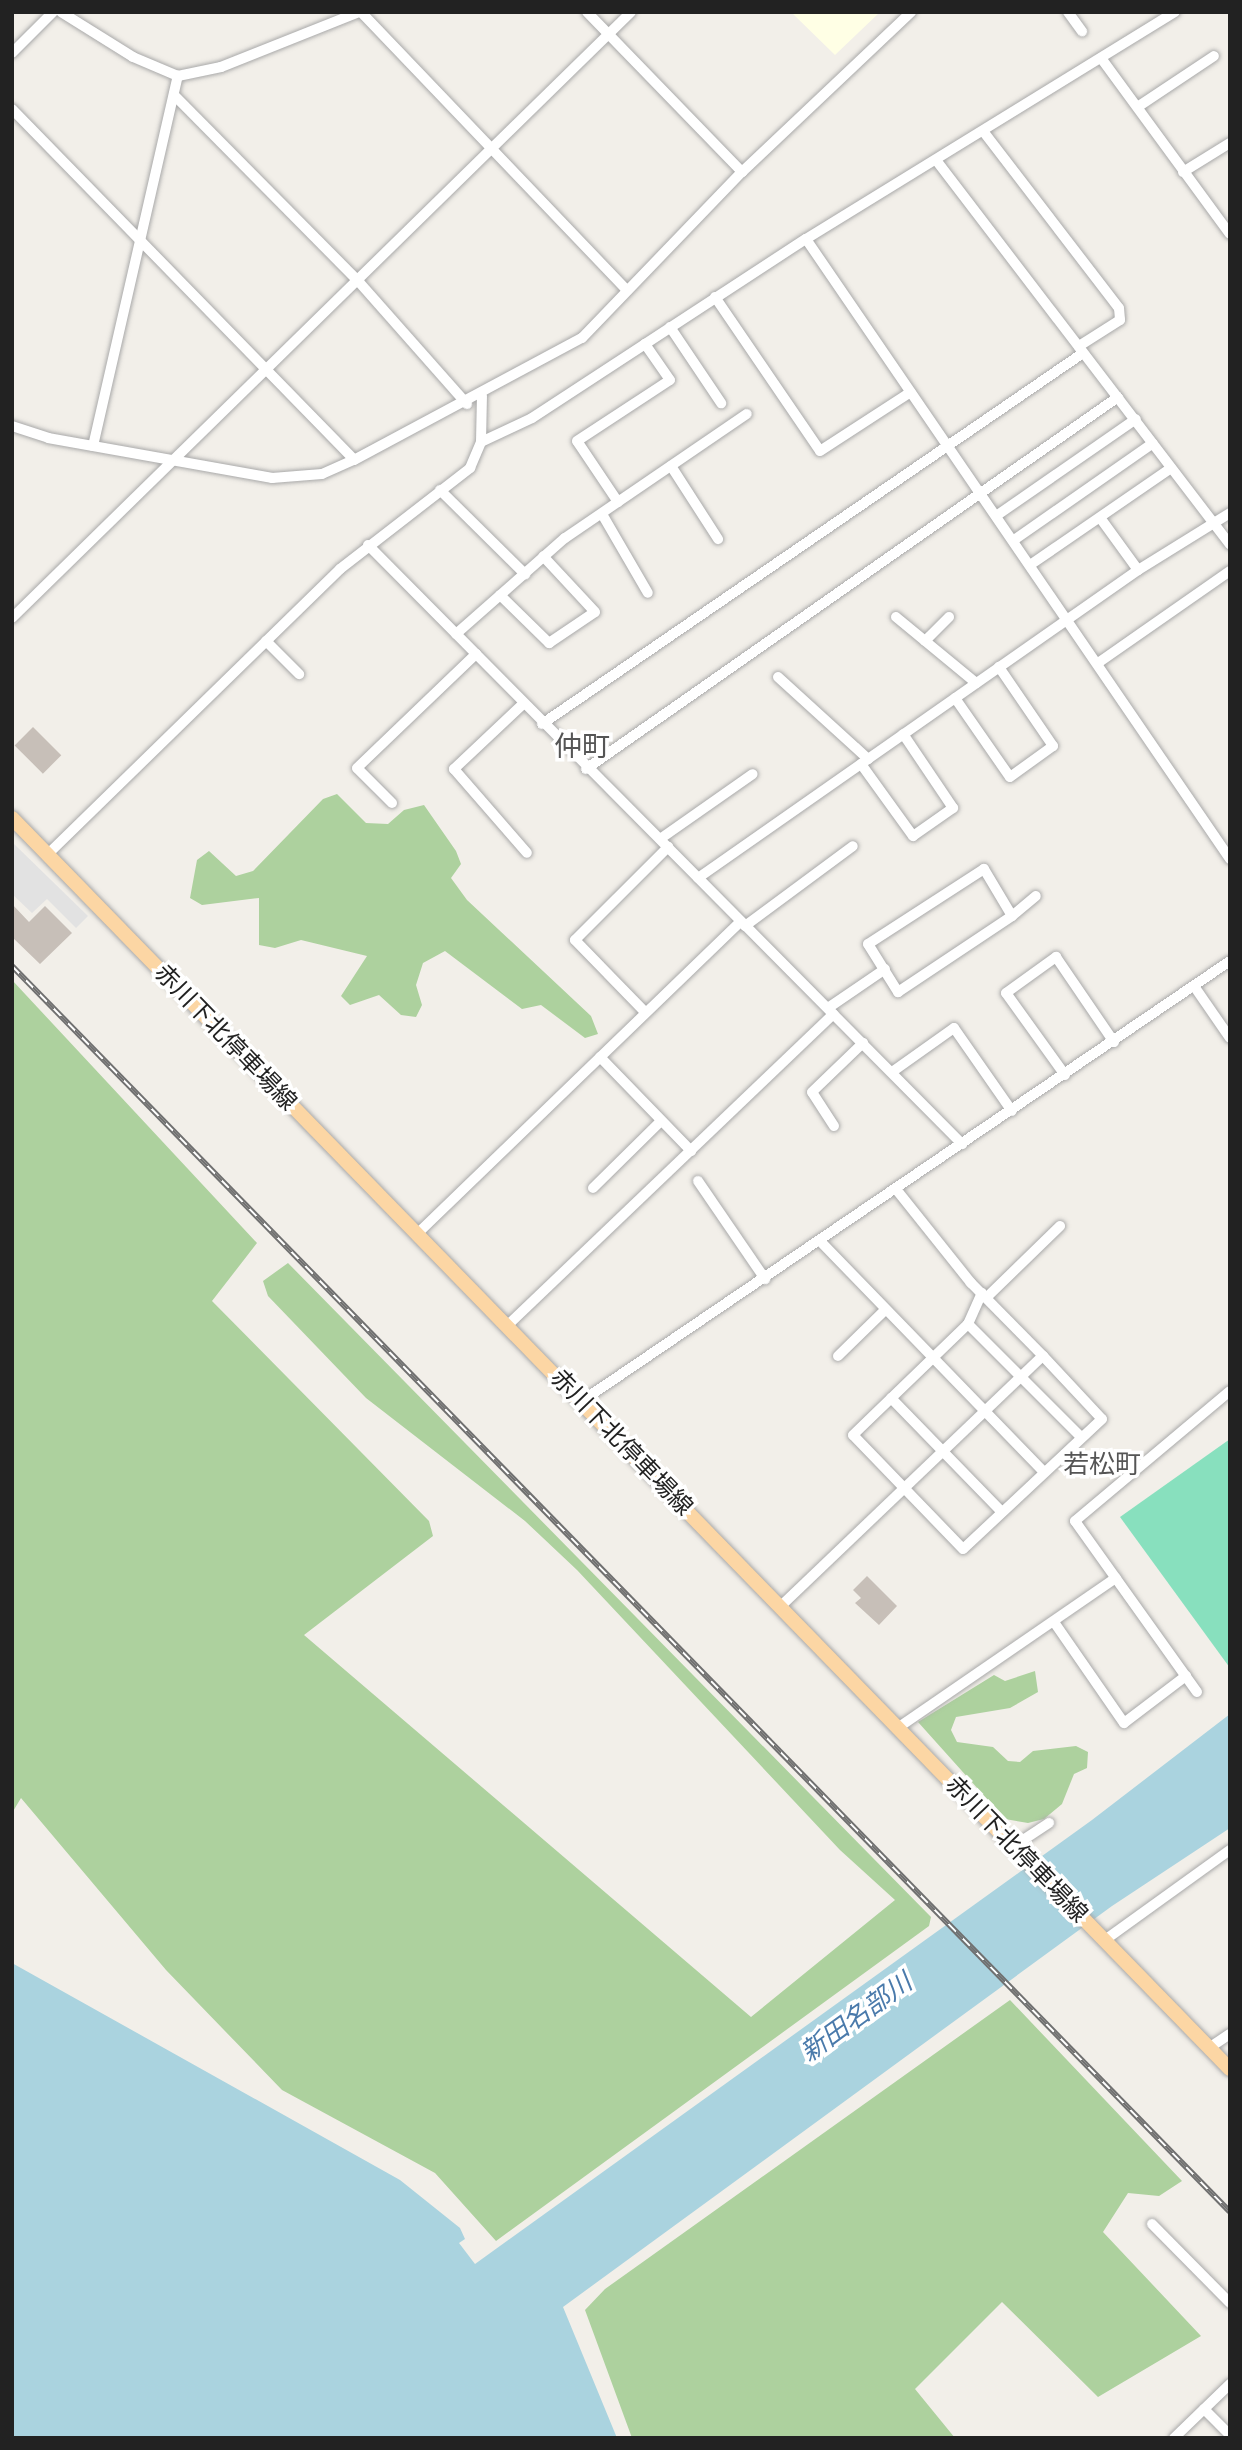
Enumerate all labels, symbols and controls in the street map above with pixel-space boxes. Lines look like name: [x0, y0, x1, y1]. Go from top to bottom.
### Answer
district label: 仲町: [554, 729, 610, 763]
street label: 赤川下北停車場線: [149, 958, 303, 1116]
street label: 赤川下北停車場線: [545, 1363, 699, 1521]
district label: 若松町: [1063, 1448, 1141, 1480]
street label: 赤川下北停車場線: [940, 1770, 1094, 1928]
water label: 新田名部川: [794, 1966, 918, 2068]

